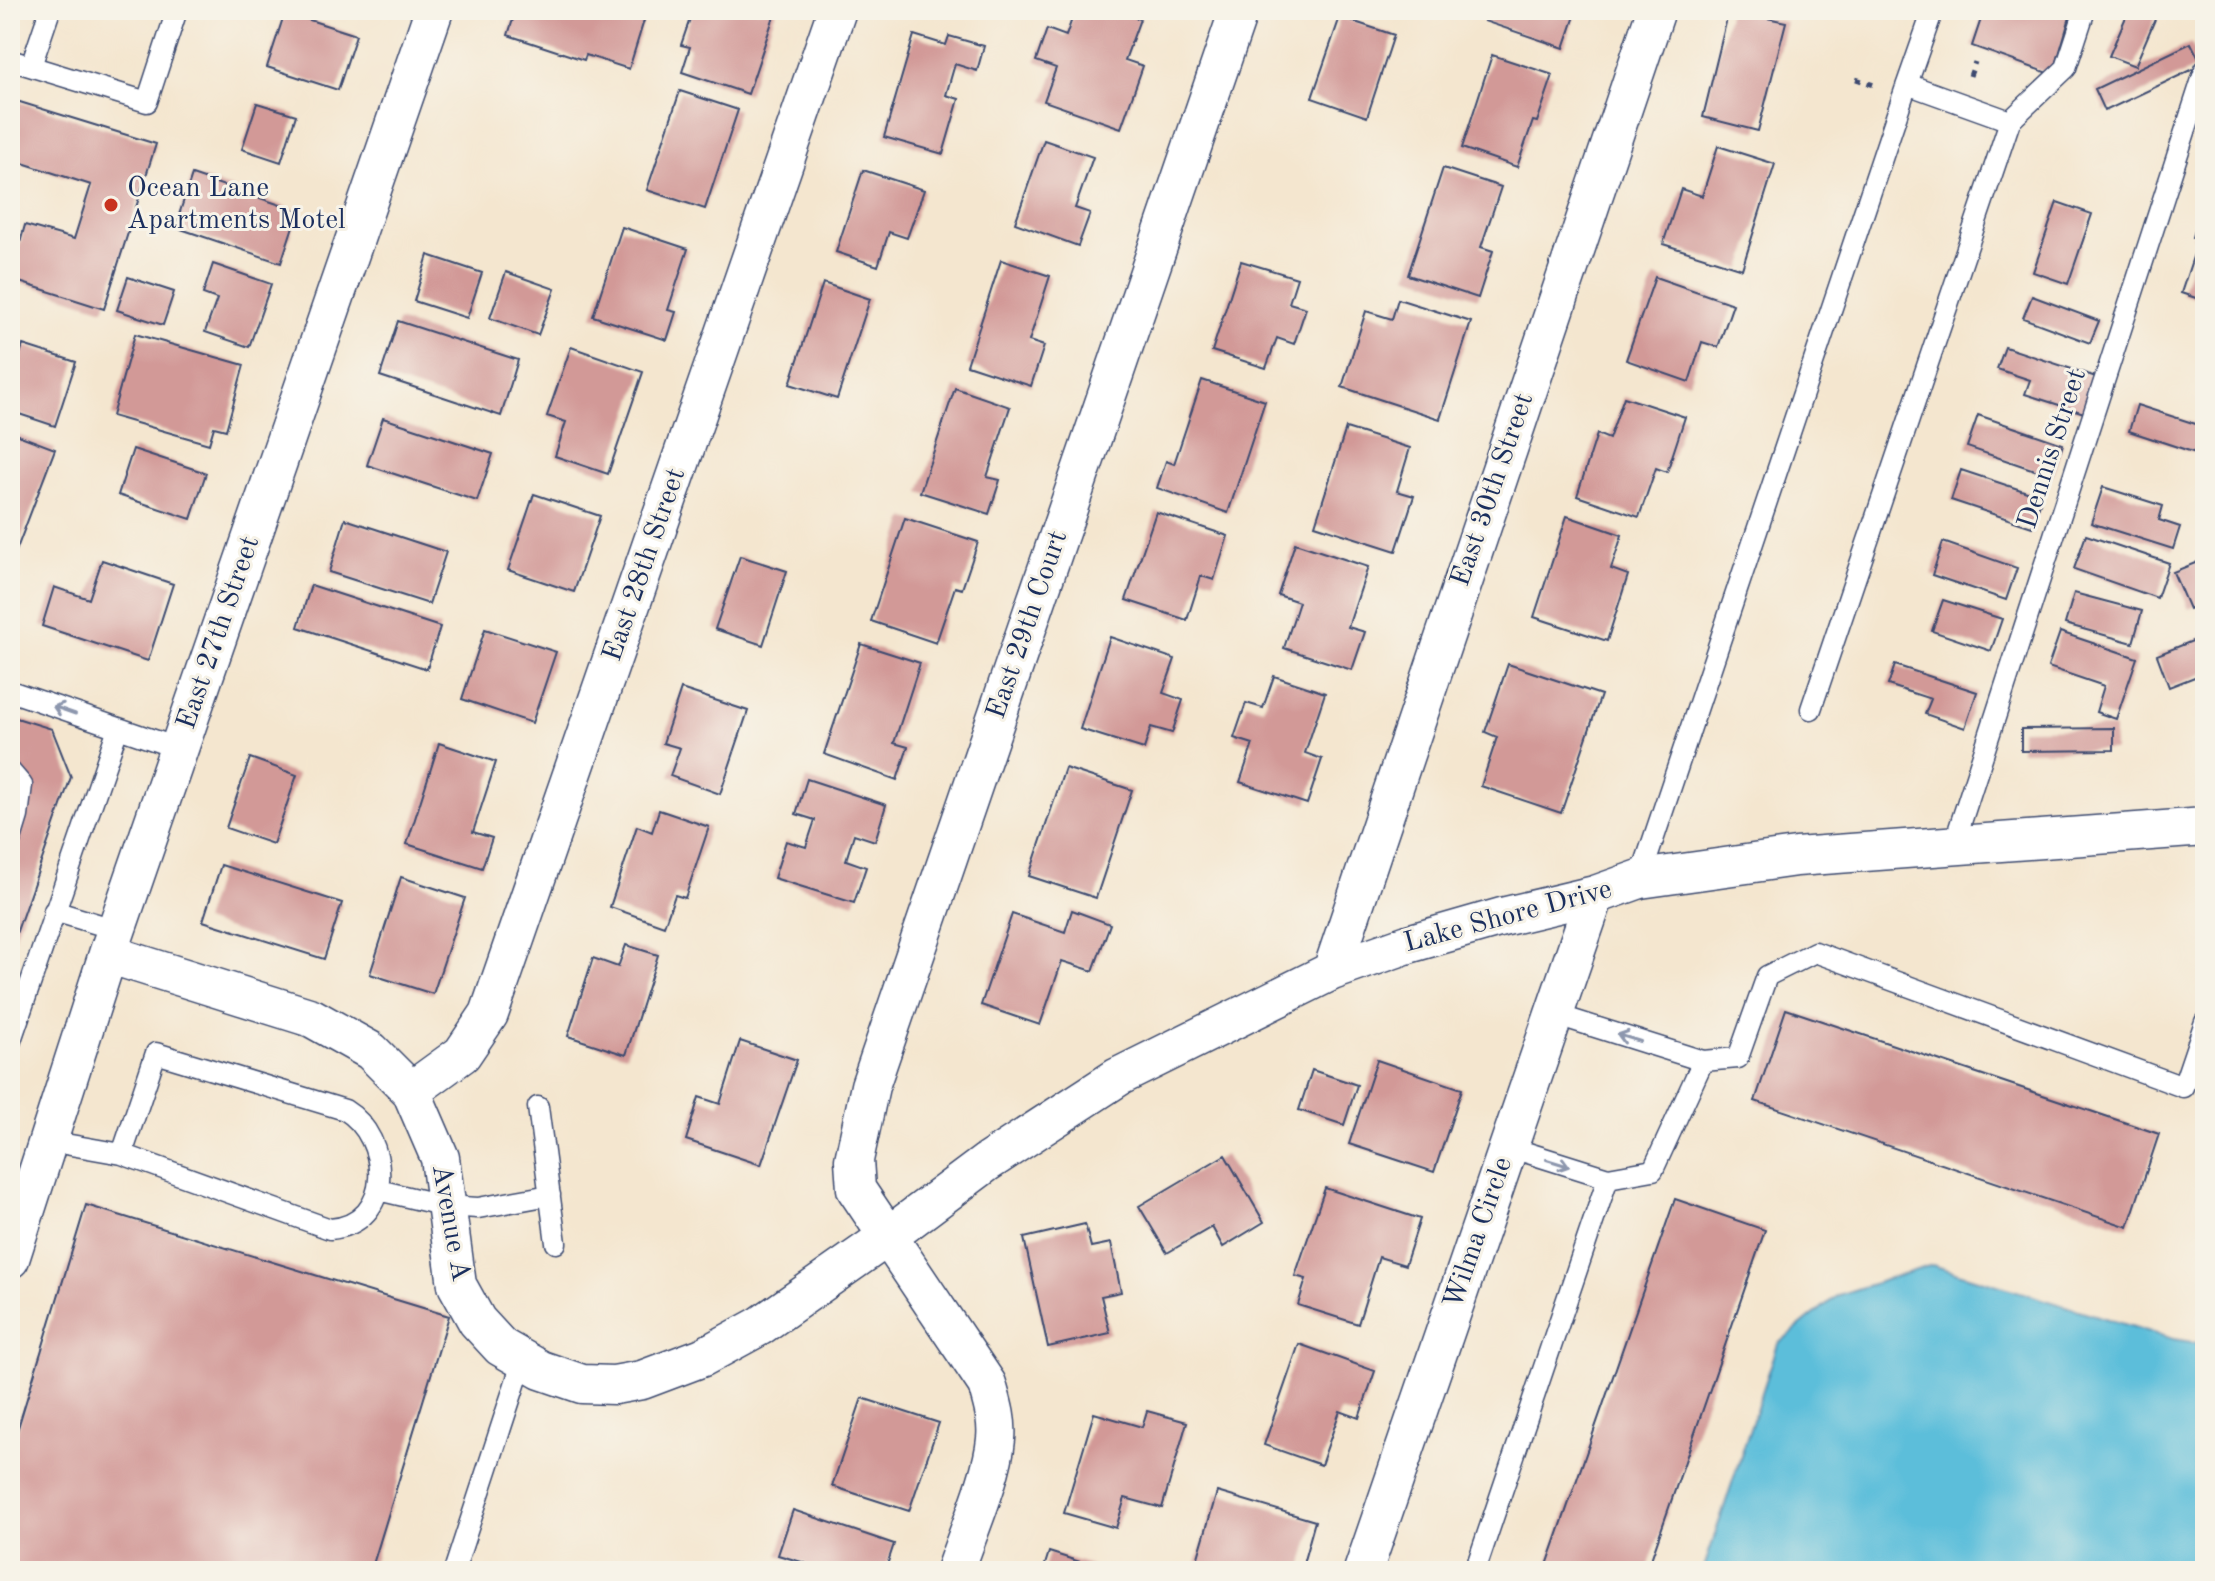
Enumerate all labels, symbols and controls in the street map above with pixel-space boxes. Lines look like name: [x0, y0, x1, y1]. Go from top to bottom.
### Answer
place label: Ocean Lane Apartments Motel: [127, 175, 346, 235]
marker: Ocean Lane Apartments Motel: [102, 196, 120, 214]
street label: Dennis Street: [2014, 365, 2092, 533]
street label: East 30th Street: [1447, 390, 1539, 590]
street label: East 28th Street: [599, 465, 691, 665]
street label: East 29th Court: [983, 527, 1073, 723]
street label: East 27th Street: [173, 533, 265, 733]
one-way arrow: [52, 701, 77, 716]
street label: Lake Shore Drive: [1401, 876, 1615, 958]
one-way arrow: [1617, 1029, 1642, 1044]
street label: Wilma Circle: [1440, 1154, 1518, 1312]
one-way arrow: [1545, 1156, 1571, 1171]
street label: Avenue A: [426, 1162, 474, 1284]

